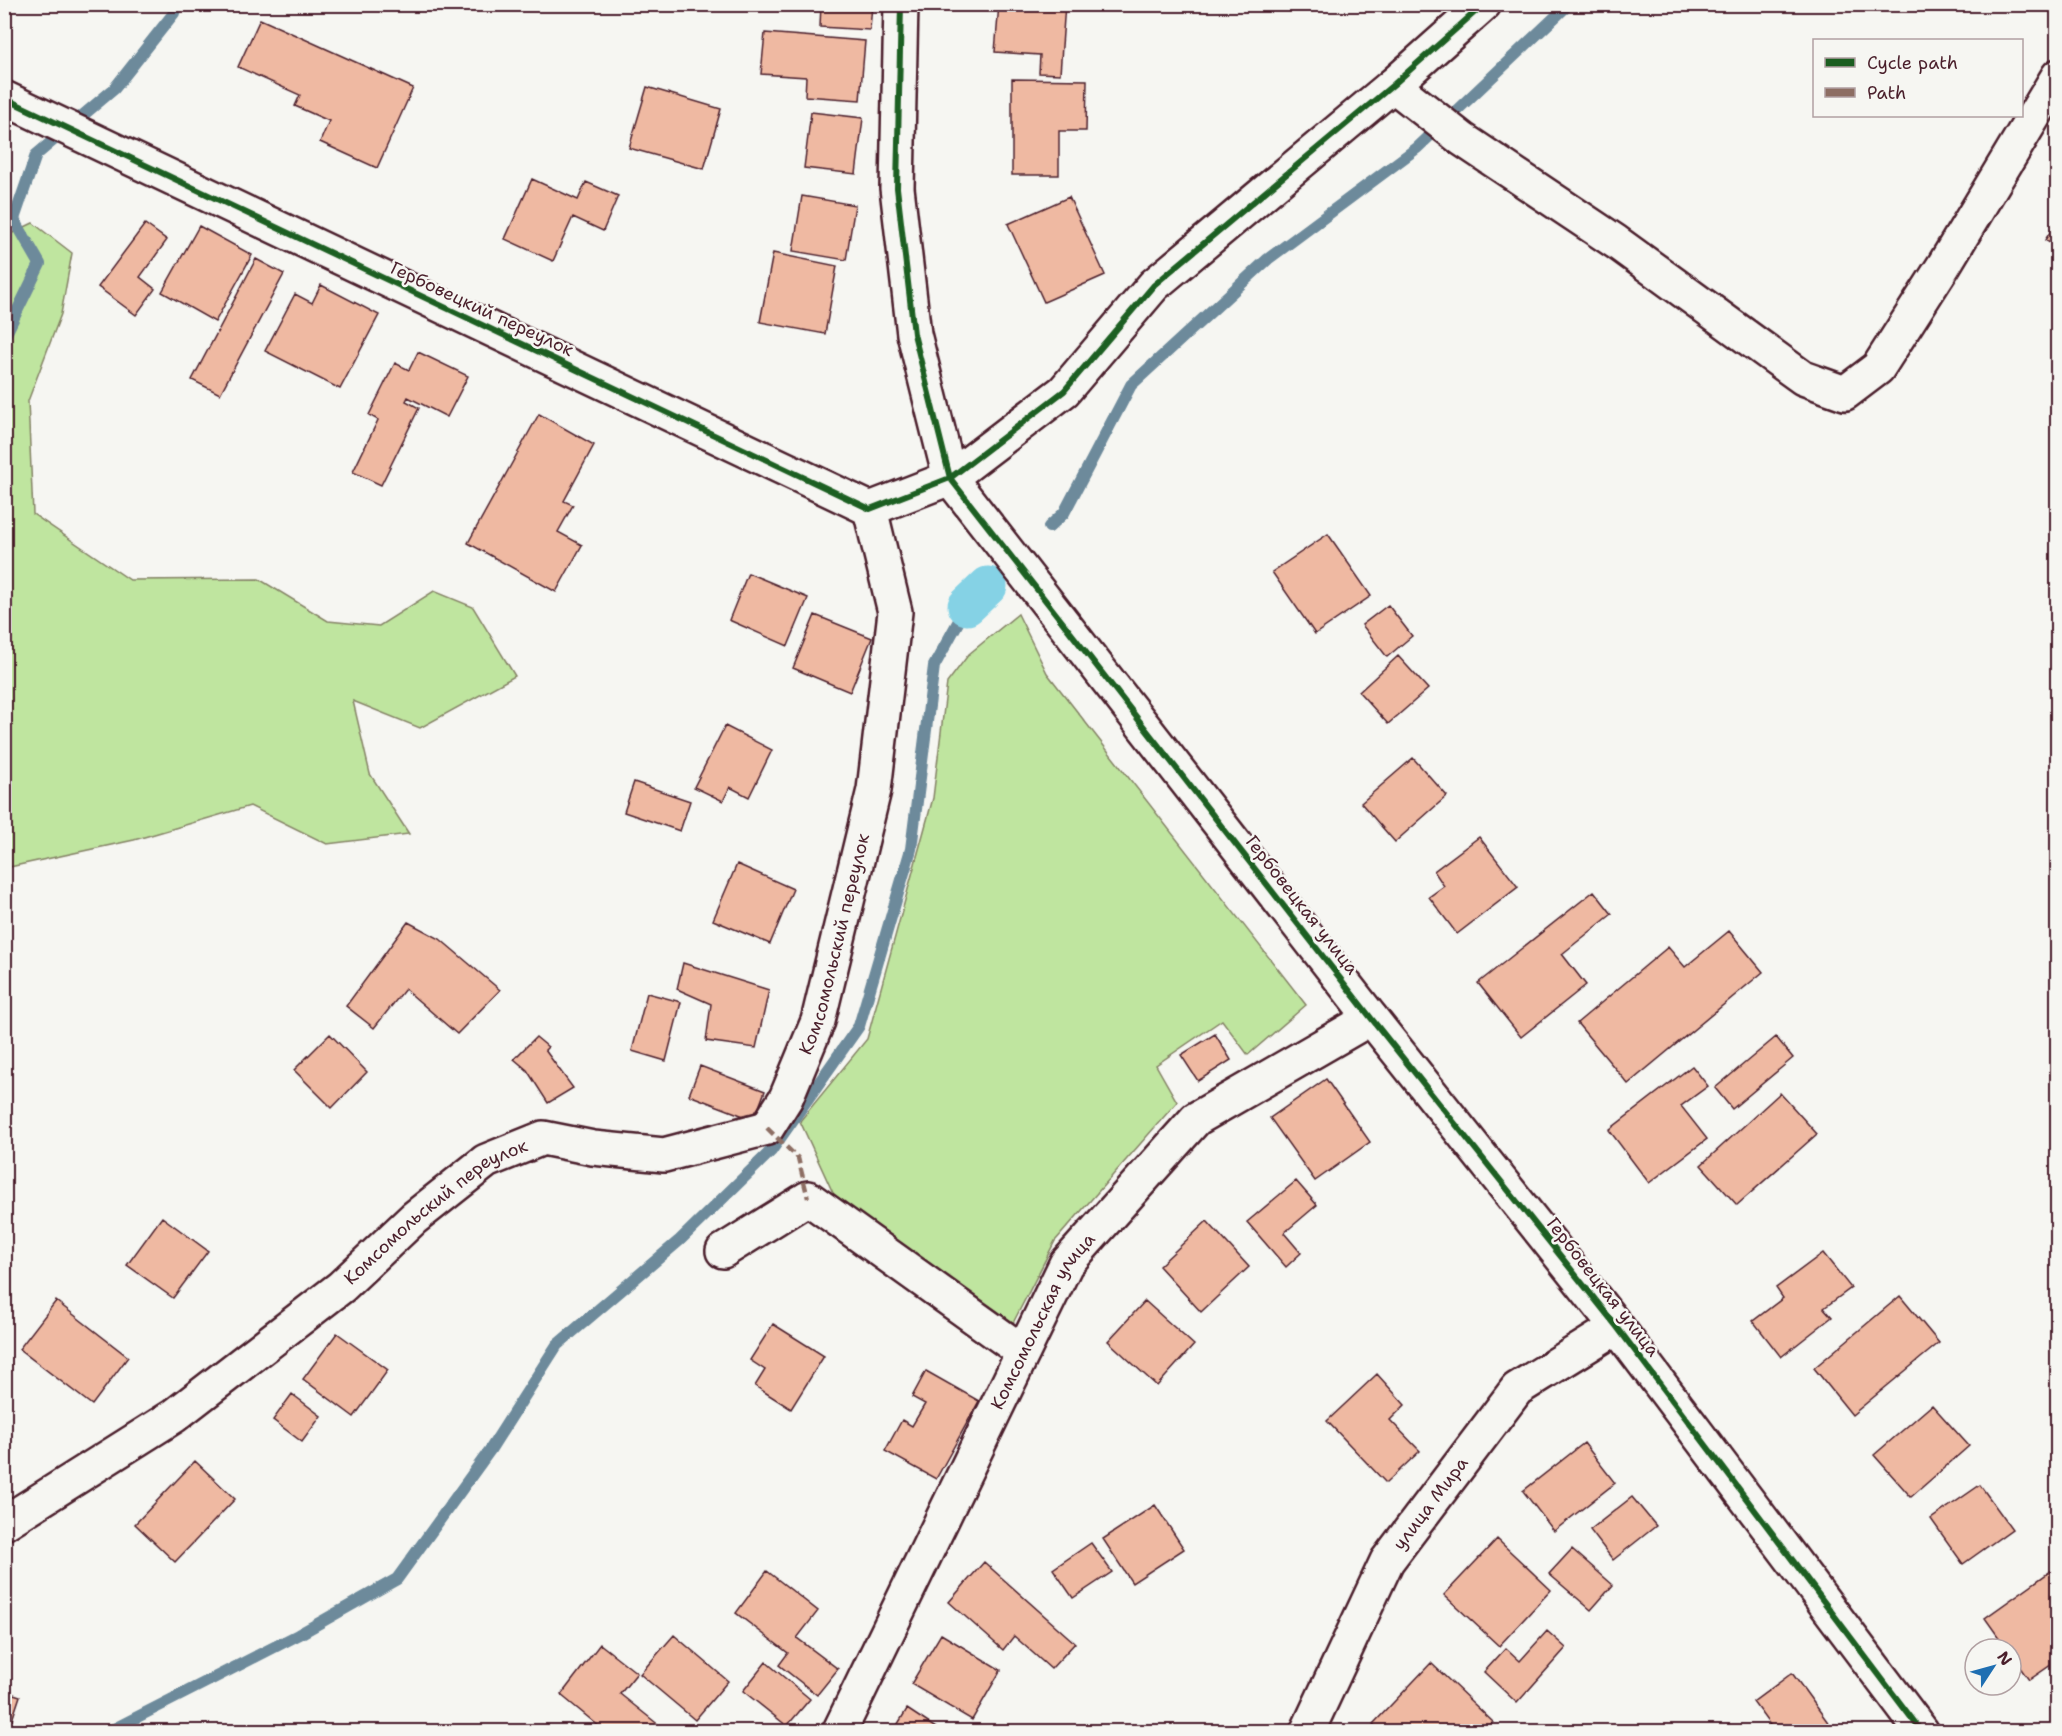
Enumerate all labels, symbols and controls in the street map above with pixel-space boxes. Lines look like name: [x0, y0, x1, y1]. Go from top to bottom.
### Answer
legend: [1813, 39, 2023, 117]
text: Cycle path: [1867, 51, 1958, 75]
text: Path: [1867, 81, 1906, 105]
street label: Гербовецкий переулок: [386, 256, 578, 362]
street label: Гербовецкая улица: [1240, 830, 1364, 980]
street label: Комсомольский переулок: [793, 831, 875, 1058]
street label: Комсомольский переулок: [339, 1133, 532, 1290]
street label: Гербовецкая улица: [1541, 1212, 1665, 1362]
street label: Комсомольская улица: [985, 1228, 1100, 1414]
street label: улица Мира: [1388, 1452, 1474, 1555]
north arrow: [1963, 1637, 2023, 1697]
text: N: [1993, 1647, 2017, 1670]

